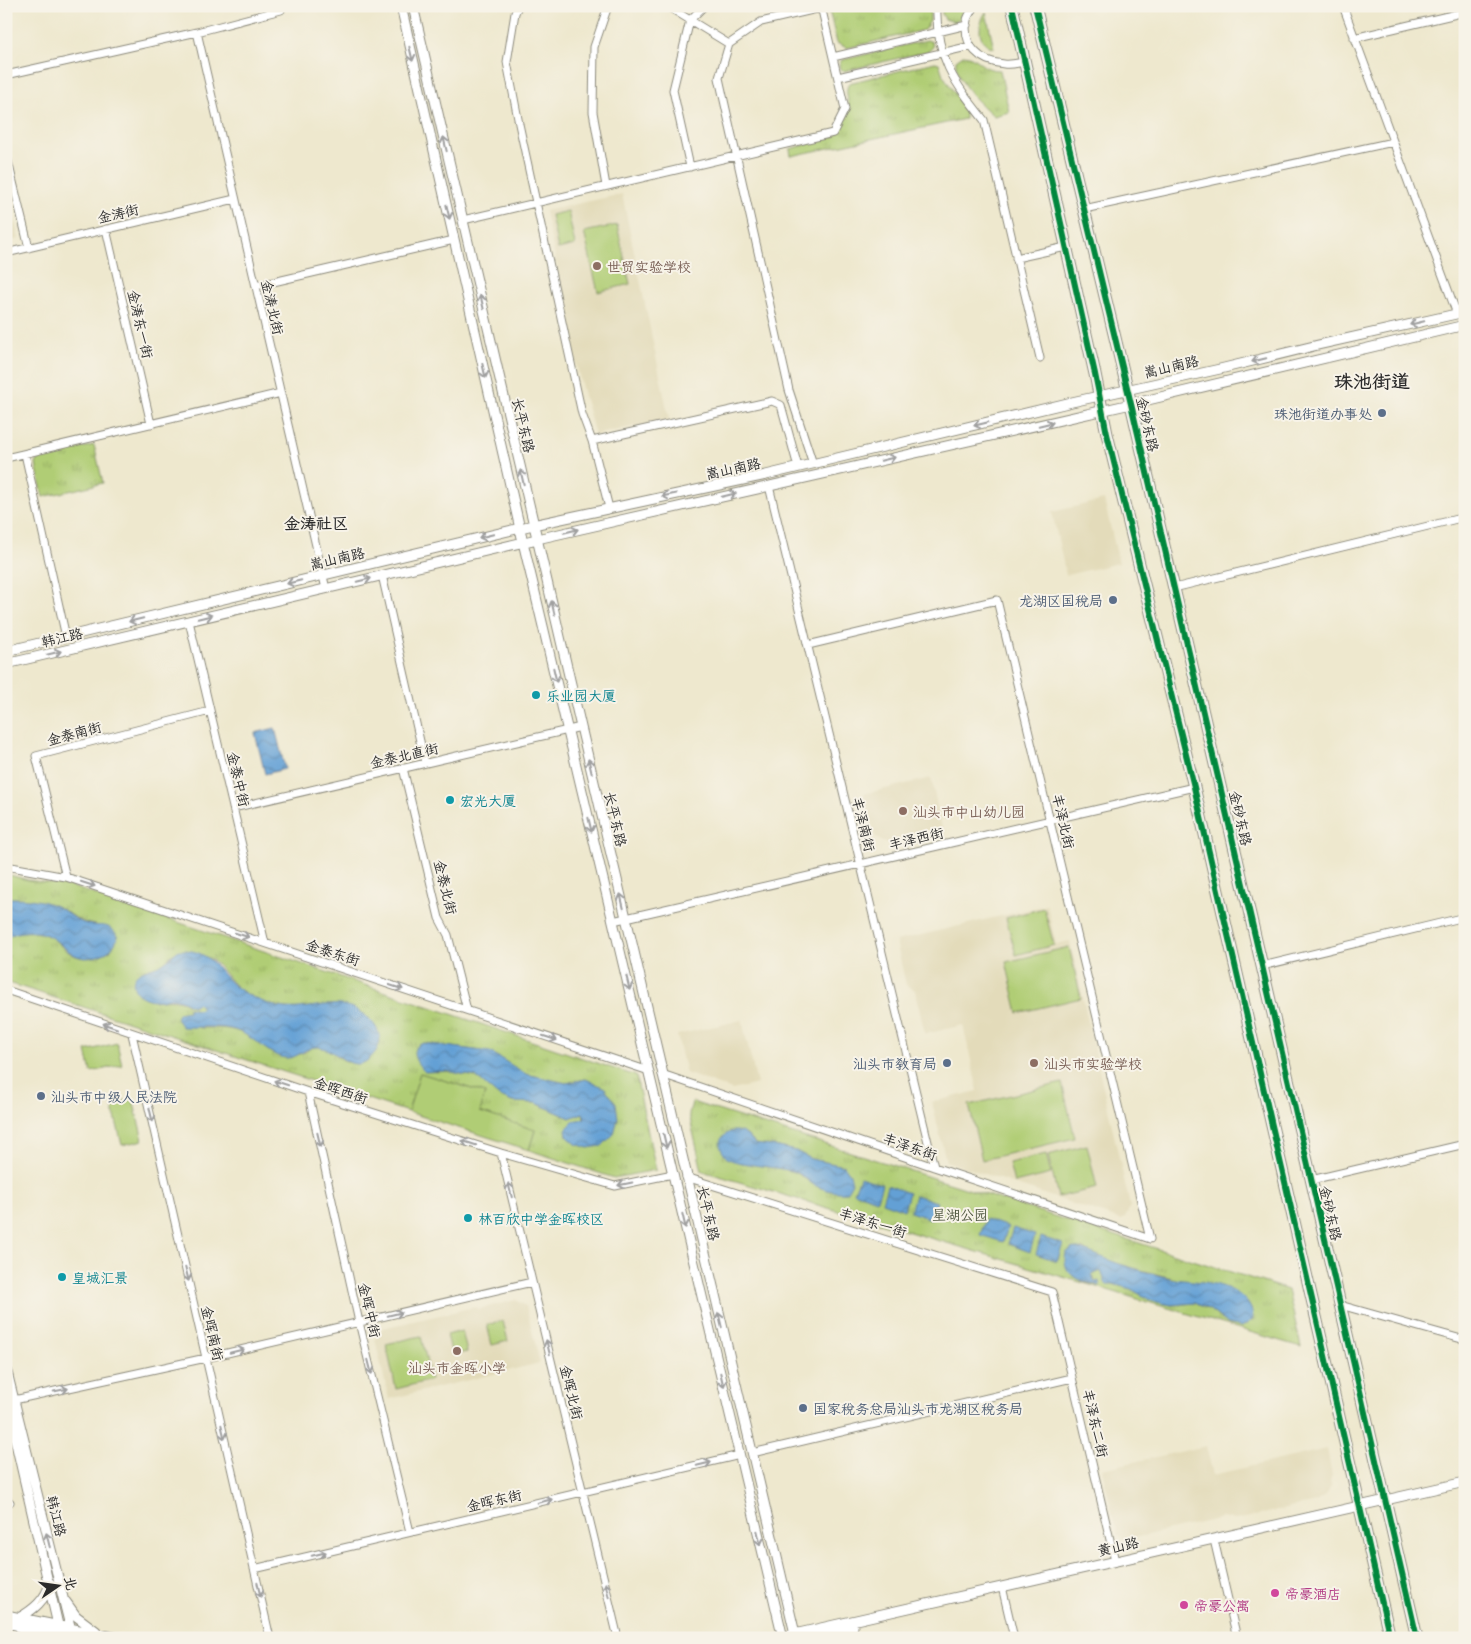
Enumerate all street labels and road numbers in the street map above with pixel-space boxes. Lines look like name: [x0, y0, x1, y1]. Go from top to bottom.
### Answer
street label: 金涛街: [95, 199, 141, 227]
street label: 金涛北街: [257, 278, 289, 336]
street label: 金涛东一街: [124, 288, 158, 360]
street label: 嵩山南路: [1142, 350, 1200, 382]
street label: 金砂东路: [1132, 395, 1164, 453]
street label: 长平东路: [508, 396, 540, 454]
street label: 嵩山南路: [704, 453, 762, 483]
street label: 嵩山南路: [308, 542, 366, 574]
street label: 韩江路: [39, 623, 85, 651]
street label: 金泰南街: [44, 717, 104, 749]
street label: 金泰北直街: [368, 738, 440, 772]
street label: 金泰中街: [223, 750, 255, 808]
street label: 金砂东路: [1225, 789, 1257, 847]
street label: 长平东路: [600, 790, 632, 848]
street label: 丰泽北街: [1048, 792, 1080, 850]
street label: 丰泽南街: [848, 795, 880, 853]
street label: 丰泽西街: [887, 822, 945, 854]
street label: 金泰北街: [430, 858, 462, 916]
street label: 金泰东街: [303, 934, 363, 970]
street label: 金晖西街: [311, 1072, 371, 1108]
street label: 丰泽东街: [880, 1128, 940, 1164]
street label: 长平东路: [693, 1184, 725, 1242]
street label: 金砂东路: [1315, 1184, 1347, 1242]
street label: 丰泽东一街: [837, 1203, 909, 1241]
street label: 金晖中街: [354, 1281, 386, 1339]
street label: 金晖南街: [197, 1304, 229, 1362]
street label: 金晖北街: [556, 1363, 588, 1421]
street label: 丰泽东二街: [1079, 1387, 1113, 1459]
street label: 金晖东街: [465, 1484, 523, 1516]
street label: 韩江路: [43, 1493, 71, 1539]
street label: 黄山路: [1095, 1532, 1141, 1560]

